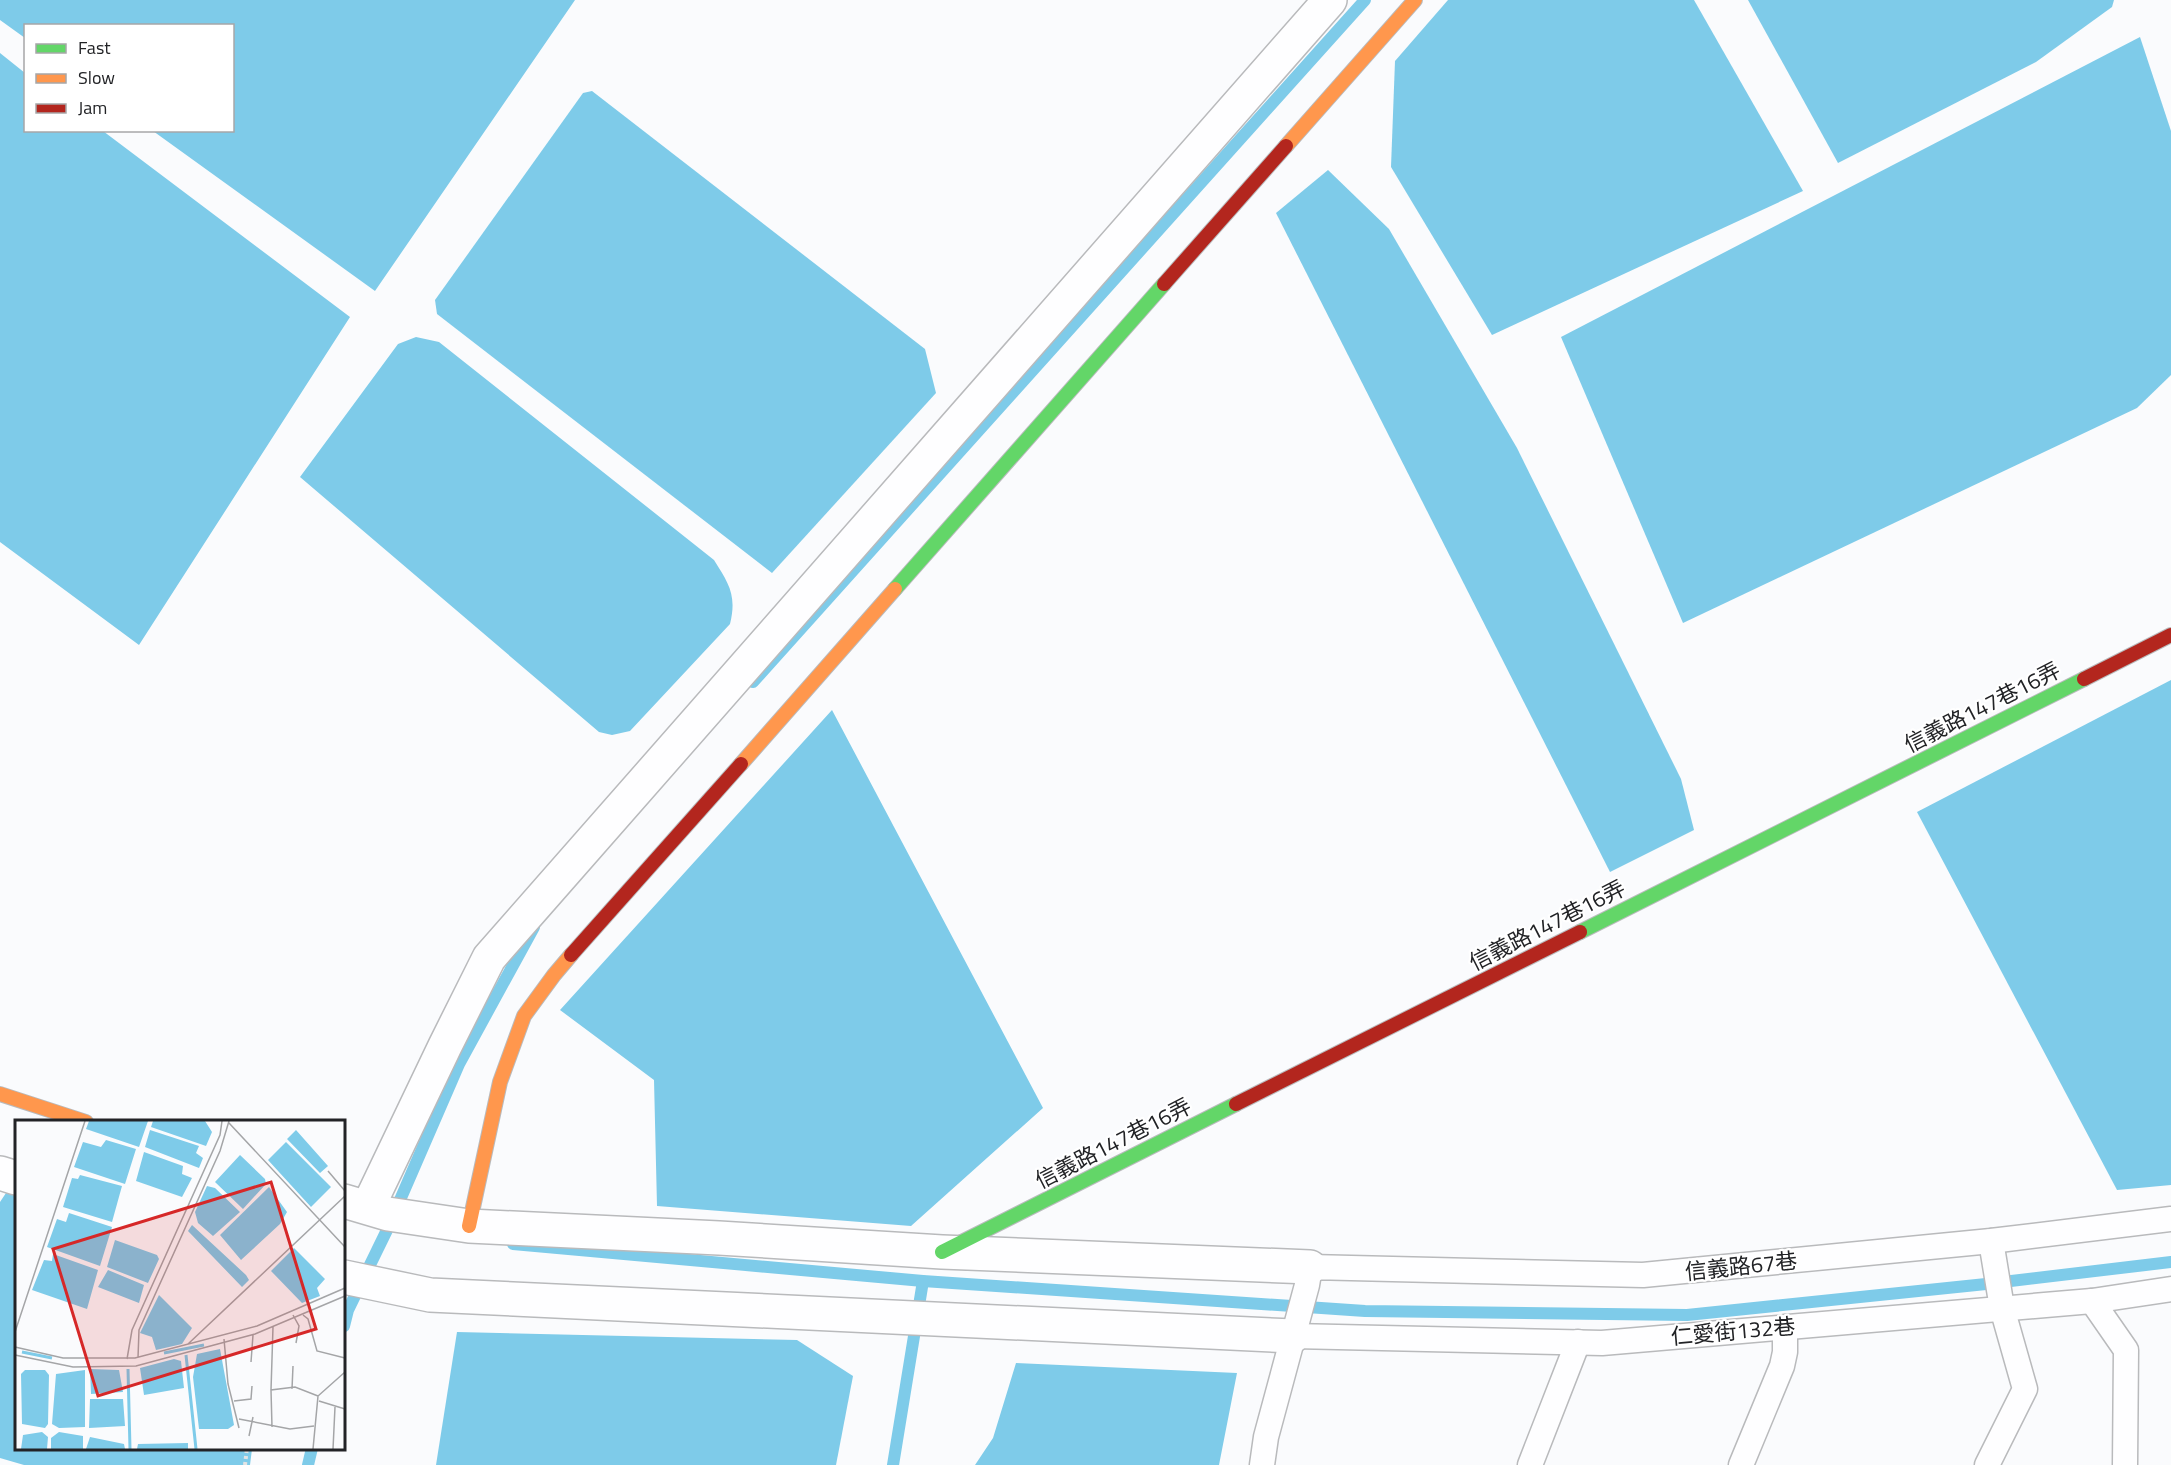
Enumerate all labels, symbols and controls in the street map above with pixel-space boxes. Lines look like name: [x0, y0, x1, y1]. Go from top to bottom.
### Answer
legend: [24, 24, 234, 132]
text: Fast: [78, 34, 111, 61]
text: Slow: [78, 64, 115, 91]
text: Jam: [78, 94, 107, 121]
street label: 信義路147巷16弄: [1898, 653, 2066, 761]
street label: 信義路147巷16弄: [1463, 871, 1631, 979]
street label: 信義路147巷16弄: [1029, 1089, 1197, 1197]
inset map: [15, 1120, 345, 1450]
street label: 信義路67巷: [1683, 1243, 1799, 1289]
street label: 仁愛街132巷: [1669, 1309, 1797, 1353]

